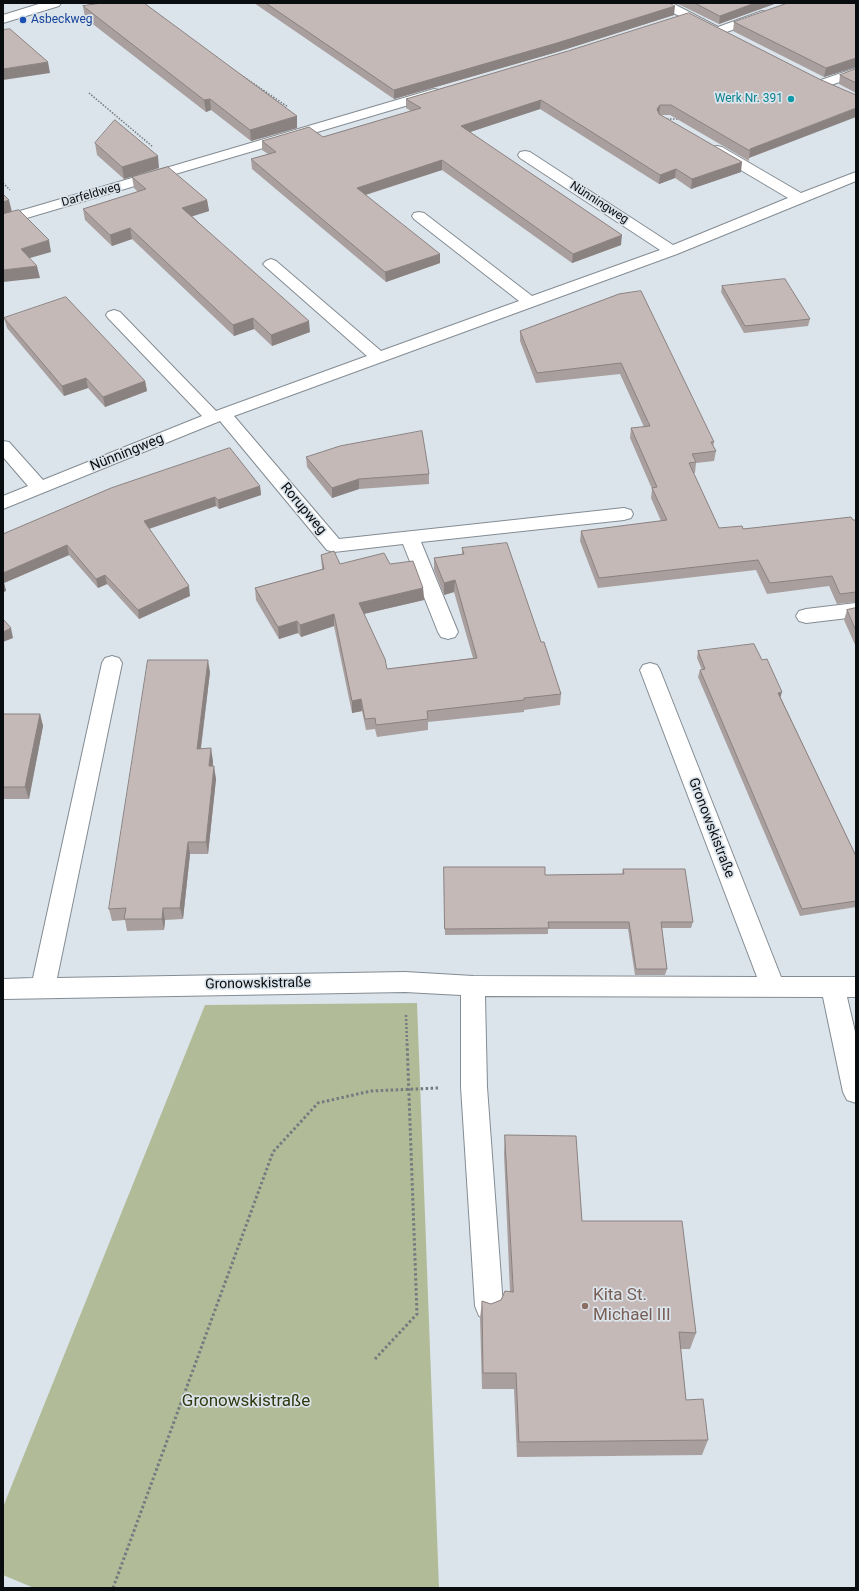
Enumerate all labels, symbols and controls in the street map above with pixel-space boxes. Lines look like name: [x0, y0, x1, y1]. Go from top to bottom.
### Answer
place label: Asbeckweg: [31, 13, 93, 27]
marker: Asbeckweg: [18, 15, 28, 25]
place label: Werk Nr. 391: [715, 92, 783, 106]
marker: Werk Nr. 391: [786, 94, 796, 104]
street label: Nünningweg: [567, 179, 631, 227]
street label: Darfeldweg: [60, 180, 122, 210]
street label: Nünningweg: [88, 431, 166, 475]
street label: Rorupweg: [276, 480, 330, 538]
street label: Gronowskistraße: [684, 776, 738, 880]
street label: Gronowskistraße: [205, 975, 311, 993]
place label: Kita St. Michael III: [593, 1286, 671, 1326]
marker: Kita St. Michael III: [580, 1301, 590, 1311]
park label: Gronowskistraße: [182, 1392, 310, 1412]

